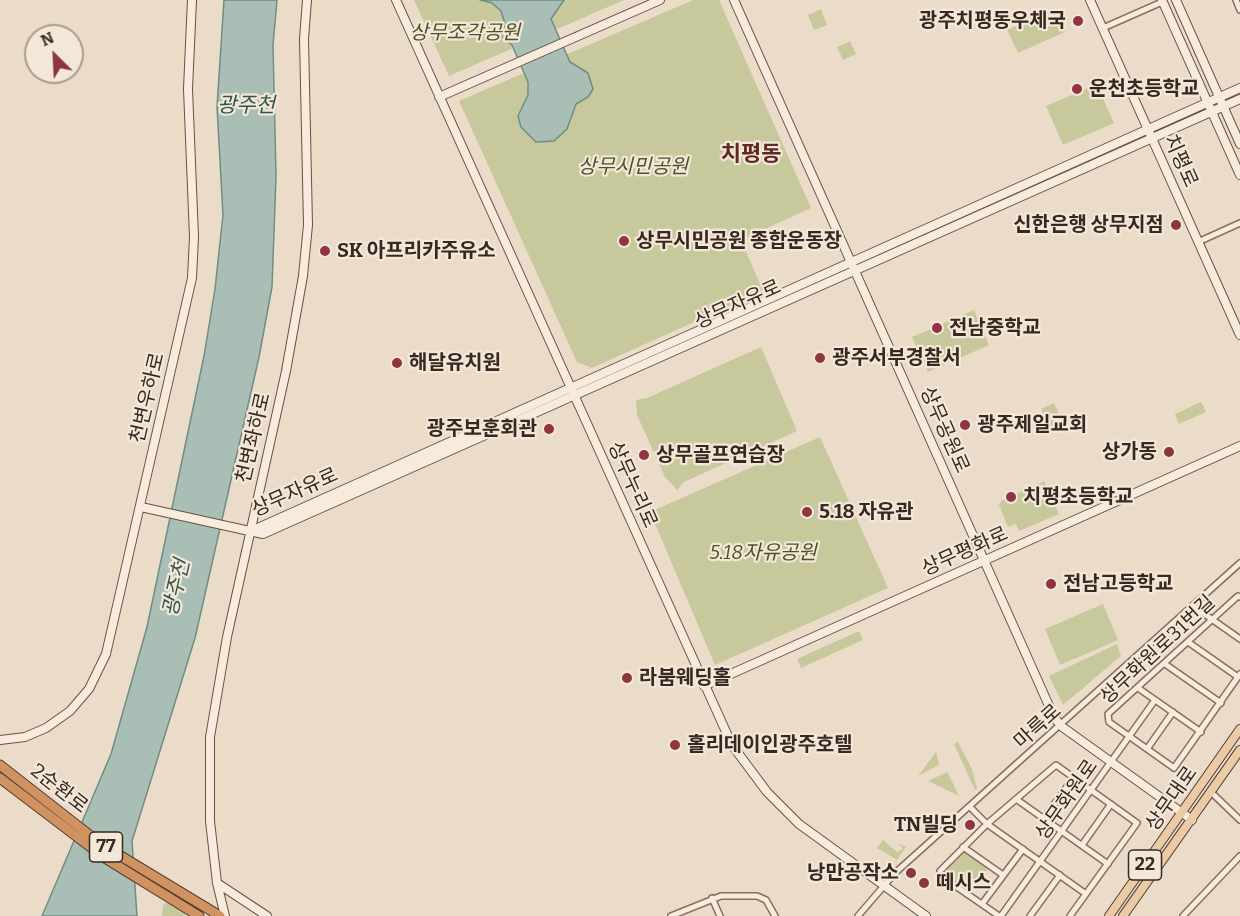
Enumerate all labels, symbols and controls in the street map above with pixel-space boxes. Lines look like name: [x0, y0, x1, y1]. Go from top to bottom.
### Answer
place label: 광주치평동우체국: [919, 9, 1066, 33]
marker: 광주치평동우체국: [1071, 14, 1085, 28]
park label: 상무조각공원: [410, 21, 520, 45]
north arrow: [24, 24, 84, 84]
text: N: [38, 28, 57, 50]
place label: 운천초등학교: [1089, 77, 1199, 101]
marker: 운천초등학교: [1070, 82, 1084, 96]
water label: 광주천: [217, 93, 275, 119]
street label: 치평로: [1158, 131, 1202, 191]
district label: 치평동: [721, 142, 781, 168]
park label: 상무시민공원: [578, 155, 688, 179]
place label: 신한은행 상무지점: [1013, 213, 1164, 237]
marker: 신한은행 상무지점: [1169, 218, 1183, 232]
place label: 상무시민공원 종합운동장: [636, 229, 842, 253]
marker: 상무시민공원 종합운동장: [617, 234, 631, 248]
place label: SK 아프리카주유소: [337, 239, 496, 263]
marker: SK 아프리카주유소: [318, 244, 332, 258]
street label: 상무자유로: [691, 275, 785, 335]
place label: 전남중학교: [949, 316, 1041, 340]
marker: 전남중학교: [930, 321, 944, 335]
place label: 광주서부경찰서: [832, 346, 961, 370]
street label: 천변우하로: [126, 350, 170, 446]
place label: 해달유치원: [409, 351, 501, 375]
marker: 광주서부경찰서: [813, 351, 827, 365]
marker: 해달유치원: [390, 356, 404, 370]
street label: 상무공원로: [914, 383, 974, 477]
street label: 천변좌하로: [232, 390, 276, 486]
place label: 광주제일교회: [977, 413, 1087, 437]
place label: 광주보훈회관: [427, 417, 537, 441]
marker: 광주제일교회: [958, 418, 972, 432]
marker: 광주보훈회관: [542, 422, 556, 436]
street label: 상무누리로: [602, 438, 662, 532]
place label: 상가동: [1102, 440, 1157, 464]
place label: 상무골프연습장: [656, 443, 785, 467]
marker: 상가동: [1162, 445, 1176, 459]
marker: 상무골프연습장: [637, 448, 651, 462]
street label: 상무자유로: [248, 463, 342, 523]
place label: 치평초등학교: [1023, 485, 1133, 509]
marker: 치평초등학교: [1004, 490, 1018, 504]
place label: 5.18 자유관: [819, 500, 913, 524]
marker: 5.18 자유관: [800, 505, 814, 519]
street label: 상무평화로: [918, 522, 1012, 582]
park label: 5.18자유공원: [709, 541, 817, 565]
water label: 광주천: [158, 557, 196, 619]
place label: 전남고등학교: [1063, 572, 1173, 596]
marker: 전남고등학교: [1044, 577, 1058, 591]
street label: 상무화원로31번길: [1096, 591, 1220, 709]
place label: 라붐웨딩홀: [639, 666, 731, 690]
marker: 라붐웨딩홀: [620, 671, 634, 685]
street label: 마륵로: [1009, 700, 1067, 754]
place label: 홀리데이인광주호텔: [687, 733, 853, 757]
marker: 홀리데이인광주호텔: [668, 738, 682, 752]
street label: 상무화원로: [1031, 755, 1103, 845]
street label: 2순환로: [26, 759, 92, 819]
street label: 상무대로: [1141, 762, 1203, 836]
place label: TN빌딩: [894, 813, 958, 837]
marker: TN빌딩: [963, 818, 977, 832]
road number: 77: [90, 832, 122, 862]
road number: 22: [1128, 850, 1162, 880]
place label: 낭만공작소: [807, 861, 899, 885]
marker: 낭만공작소: [904, 866, 918, 880]
place label: 떼시스: [936, 871, 991, 895]
marker: 떼시스: [917, 876, 931, 890]

